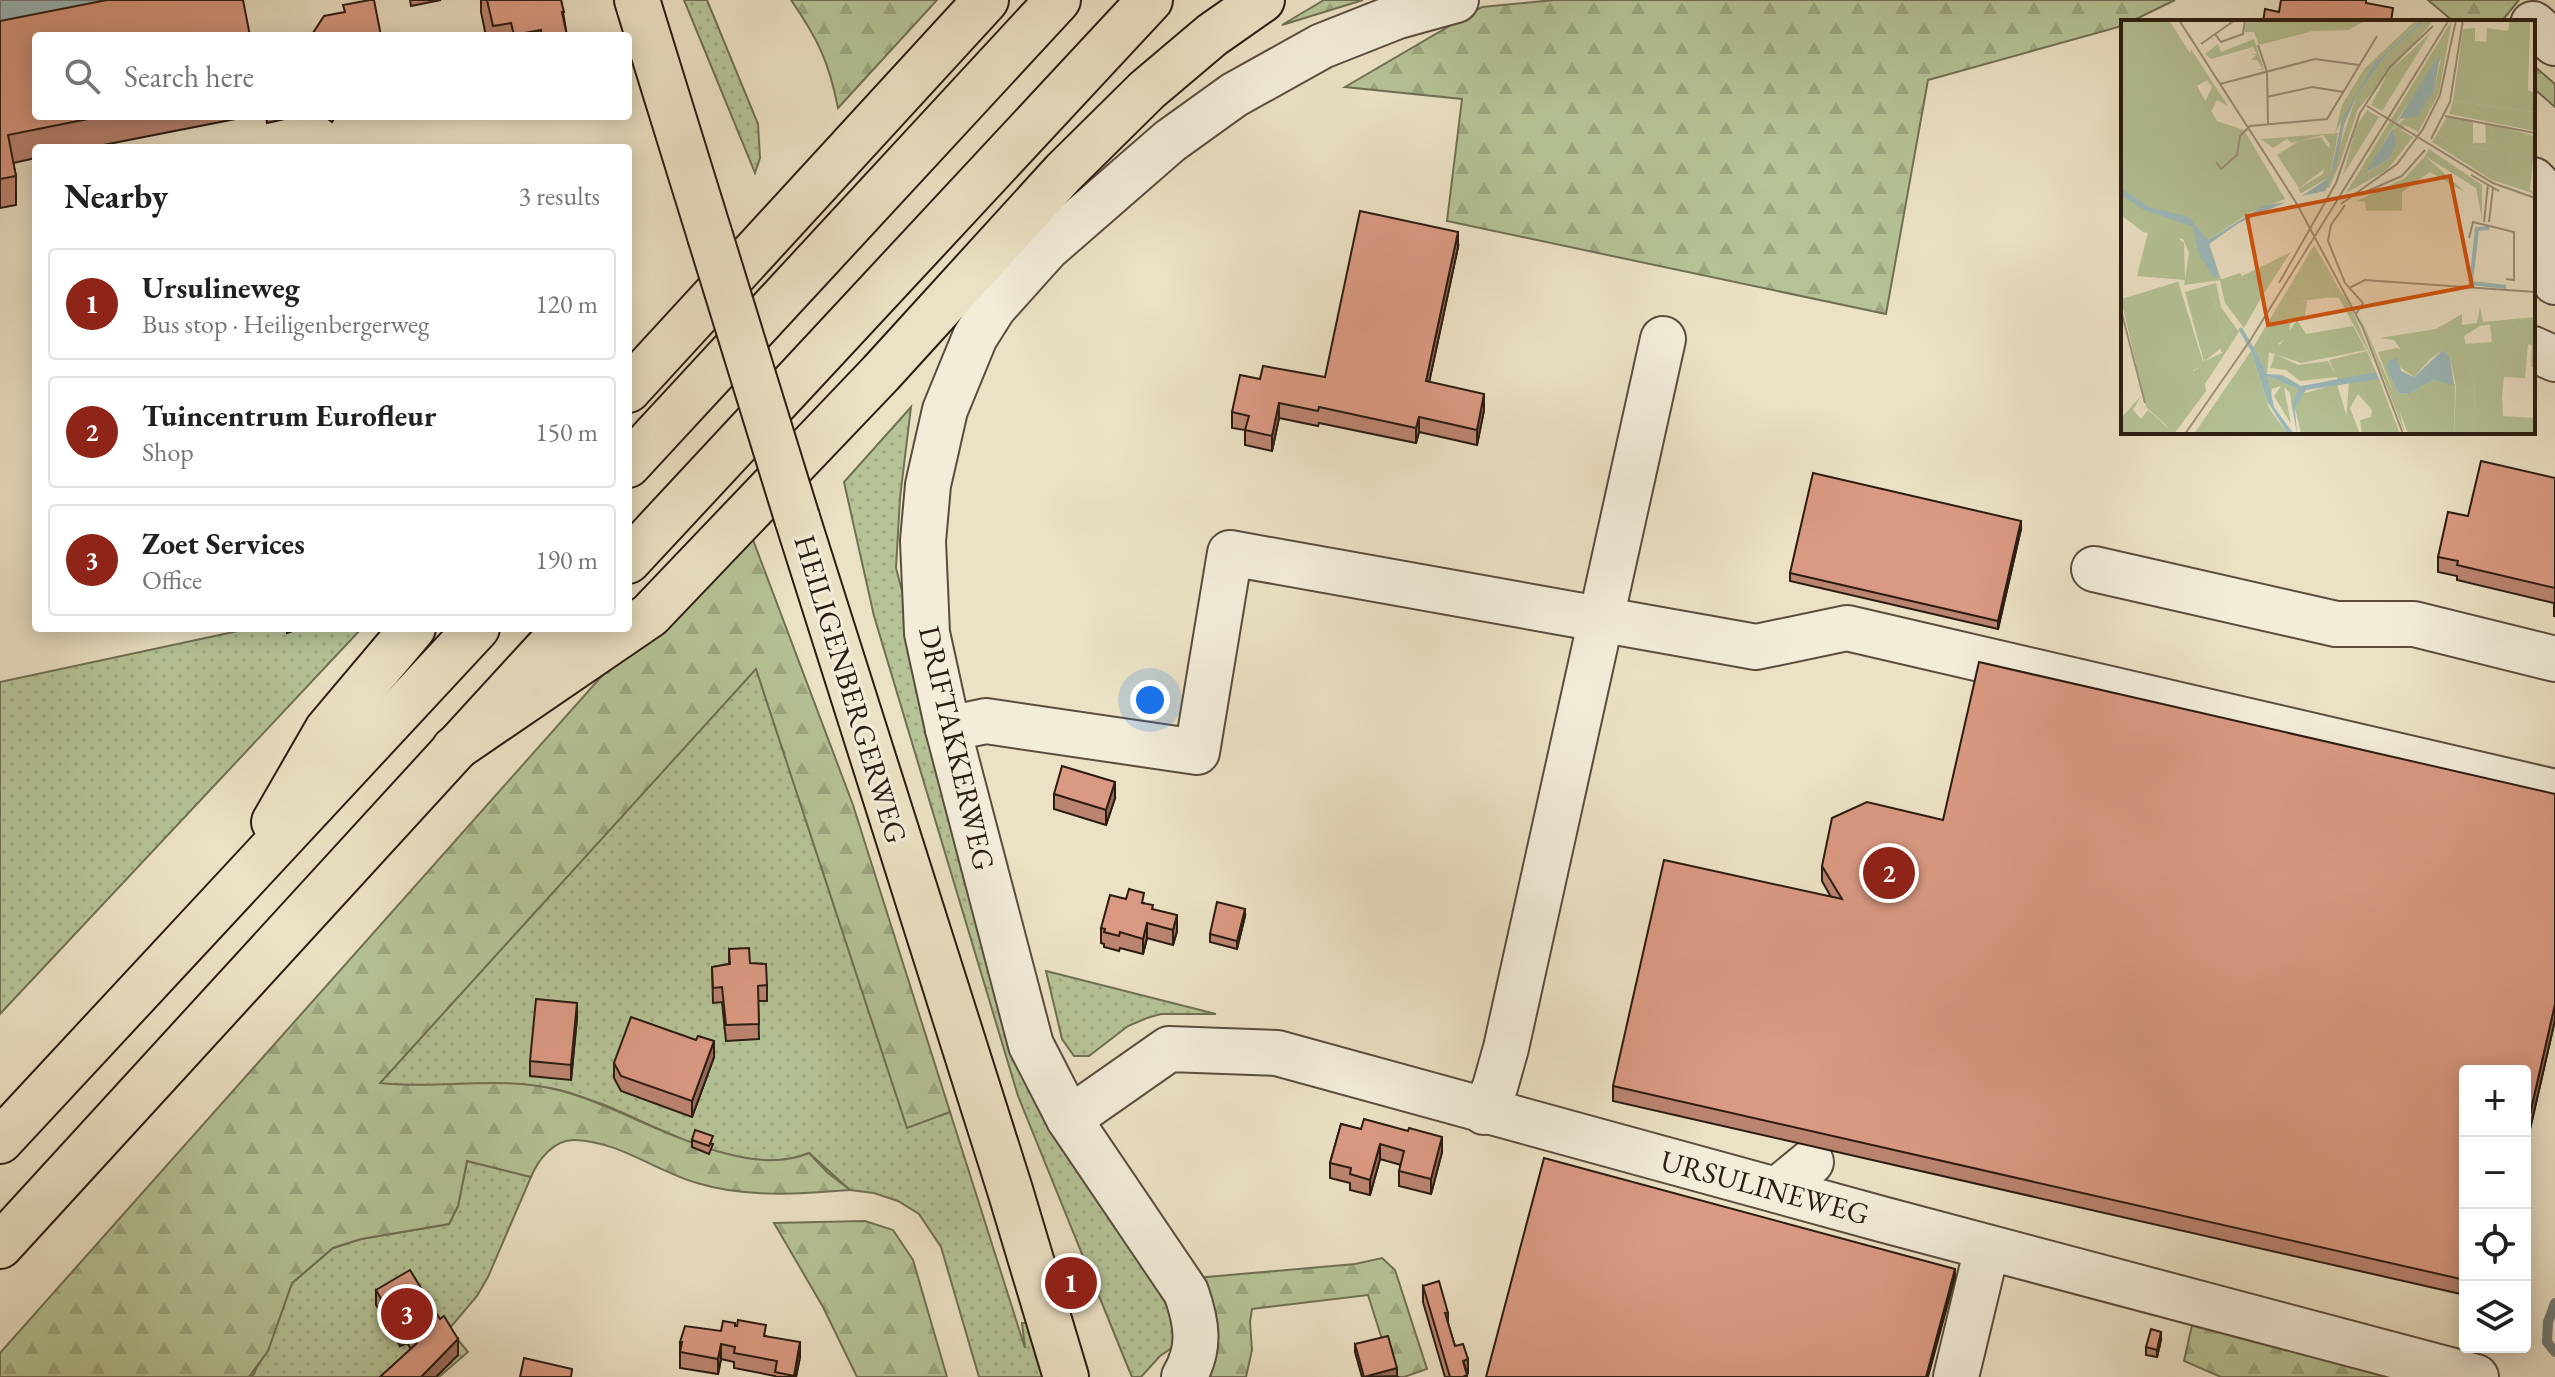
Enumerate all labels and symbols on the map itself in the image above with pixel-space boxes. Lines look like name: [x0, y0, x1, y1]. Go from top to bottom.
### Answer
inset map: [2121, 20, 2535, 434]
street label: HEILIGENBERGERWEG: [785, 530, 917, 848]
street label: DRIFTAKKERWEG: [910, 622, 1004, 874]
your location: [1130, 680, 1170, 720]
pin: 2: [1863, 843, 1915, 903]
street label: URSULINEWEG: [1656, 1140, 1874, 1234]
pin: 1: [1045, 1253, 1097, 1313]
pin: 3: [381, 1284, 433, 1344]

